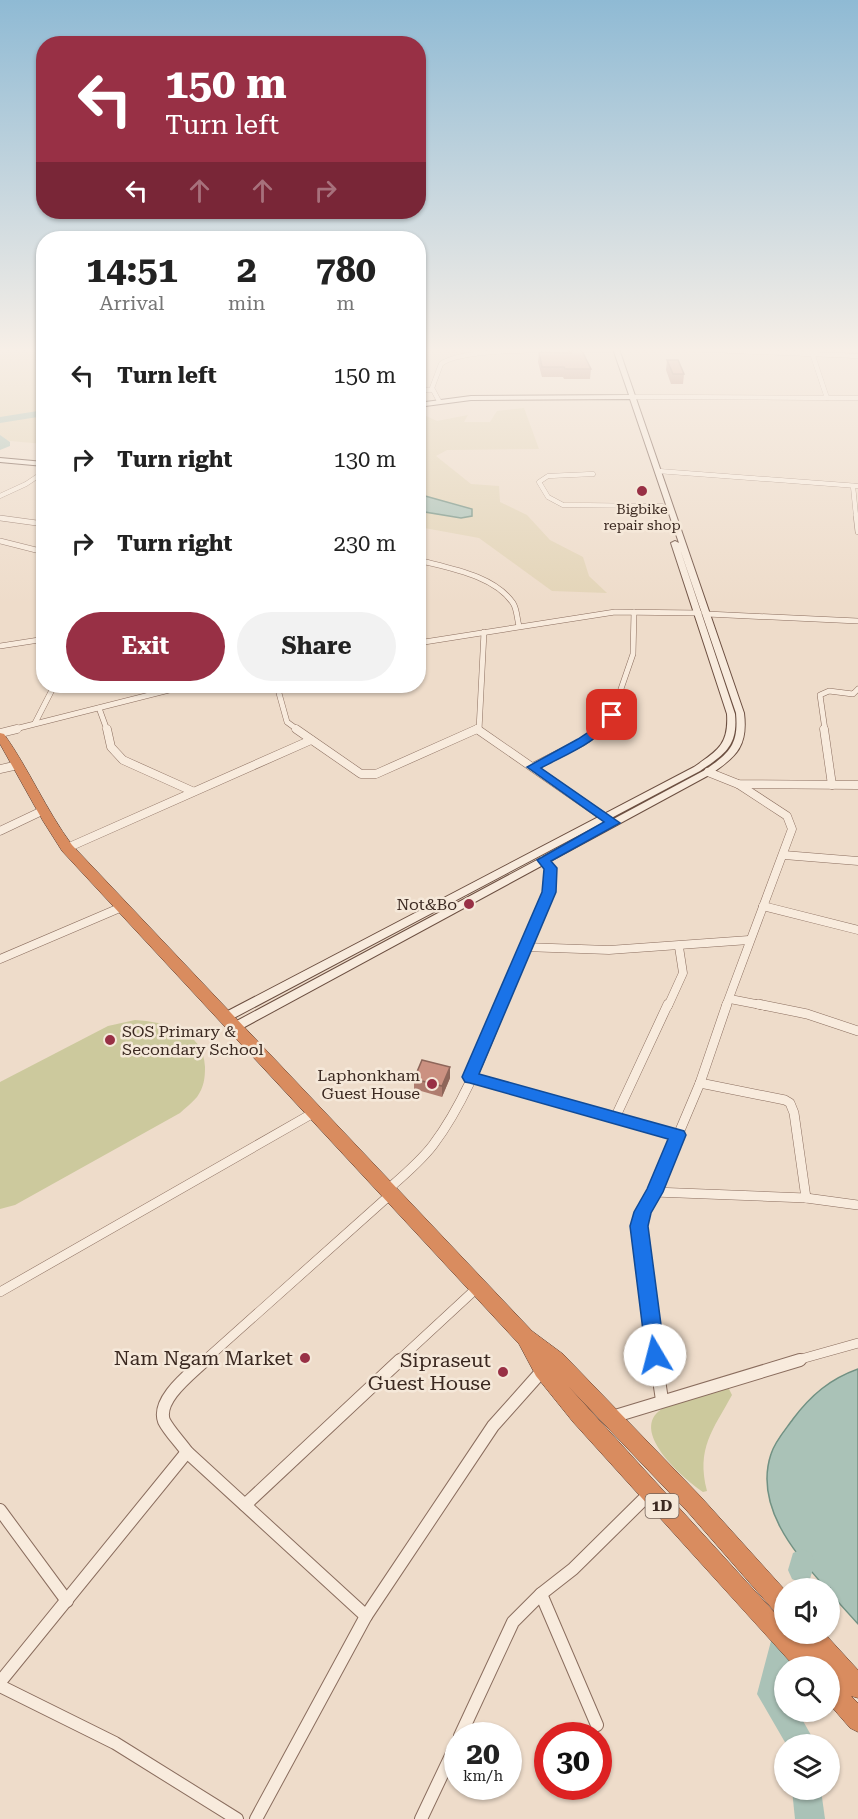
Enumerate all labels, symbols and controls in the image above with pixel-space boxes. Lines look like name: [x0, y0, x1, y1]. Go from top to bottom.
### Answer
text: 150 m: [165, 59, 287, 108]
icon: left: [66, 60, 144, 138]
text: Turn left: [165, 109, 279, 141]
icon: left: [120, 174, 153, 207]
icon: ahead: [183, 174, 216, 207]
icon: ahead: [246, 174, 279, 207]
icon: right: [309, 174, 342, 207]
text: 14:51: [86, 249, 178, 291]
text: 2: [237, 249, 257, 291]
text: 780: [316, 249, 376, 291]
text: Arrival: [99, 291, 164, 315]
text: min: [228, 291, 265, 315]
text: m: [337, 291, 355, 315]
icon: left: [66, 359, 99, 392]
text: Turn left: [117, 363, 217, 388]
text: 150 m: [333, 363, 396, 388]
icon: right: [66, 443, 99, 476]
text: Turn right: [117, 447, 232, 472]
text: 130 m: [333, 447, 396, 472]
marker: Bigbike repair shop: [635, 484, 649, 498]
place label: Bigbike repair shop: [603, 501, 681, 533]
icon: right: [66, 527, 99, 560]
text: Turn right: [117, 531, 232, 556]
text: 230 m: [333, 531, 396, 556]
button: Exit: [66, 612, 225, 681]
button: Share: [237, 612, 396, 681]
pin: [586, 689, 637, 740]
icon: arrive: [595, 698, 628, 731]
place label: Not&Bo: [396, 895, 457, 914]
marker: Not&Bo: [462, 897, 476, 911]
place label: SOS Primary & Secondary School: [122, 1022, 264, 1059]
marker: SOS Primary & Secondary School: [103, 1033, 117, 1047]
place label: Laphonkham Guest House: [317, 1066, 420, 1103]
marker: Laphonkham Guest House: [425, 1077, 439, 1091]
position arrow: [623, 1323, 687, 1387]
place label: Nam Ngam Market: [114, 1346, 294, 1370]
place label: Sipraseut Guest House: [368, 1348, 492, 1395]
marker: Nam Ngam Market: [298, 1351, 312, 1365]
marker: Sipraseut Guest House: [496, 1365, 510, 1379]
road number: 1D: [646, 1494, 678, 1518]
map controls: [774, 1578, 840, 1800]
button: sound: [774, 1578, 840, 1644]
button: search: [774, 1656, 840, 1722]
speed limit sign: 30: [534, 1722, 612, 1800]
button: layers: [774, 1734, 840, 1800]
text: 20: [466, 1736, 500, 1771]
text: km/h: [463, 1767, 503, 1785]

